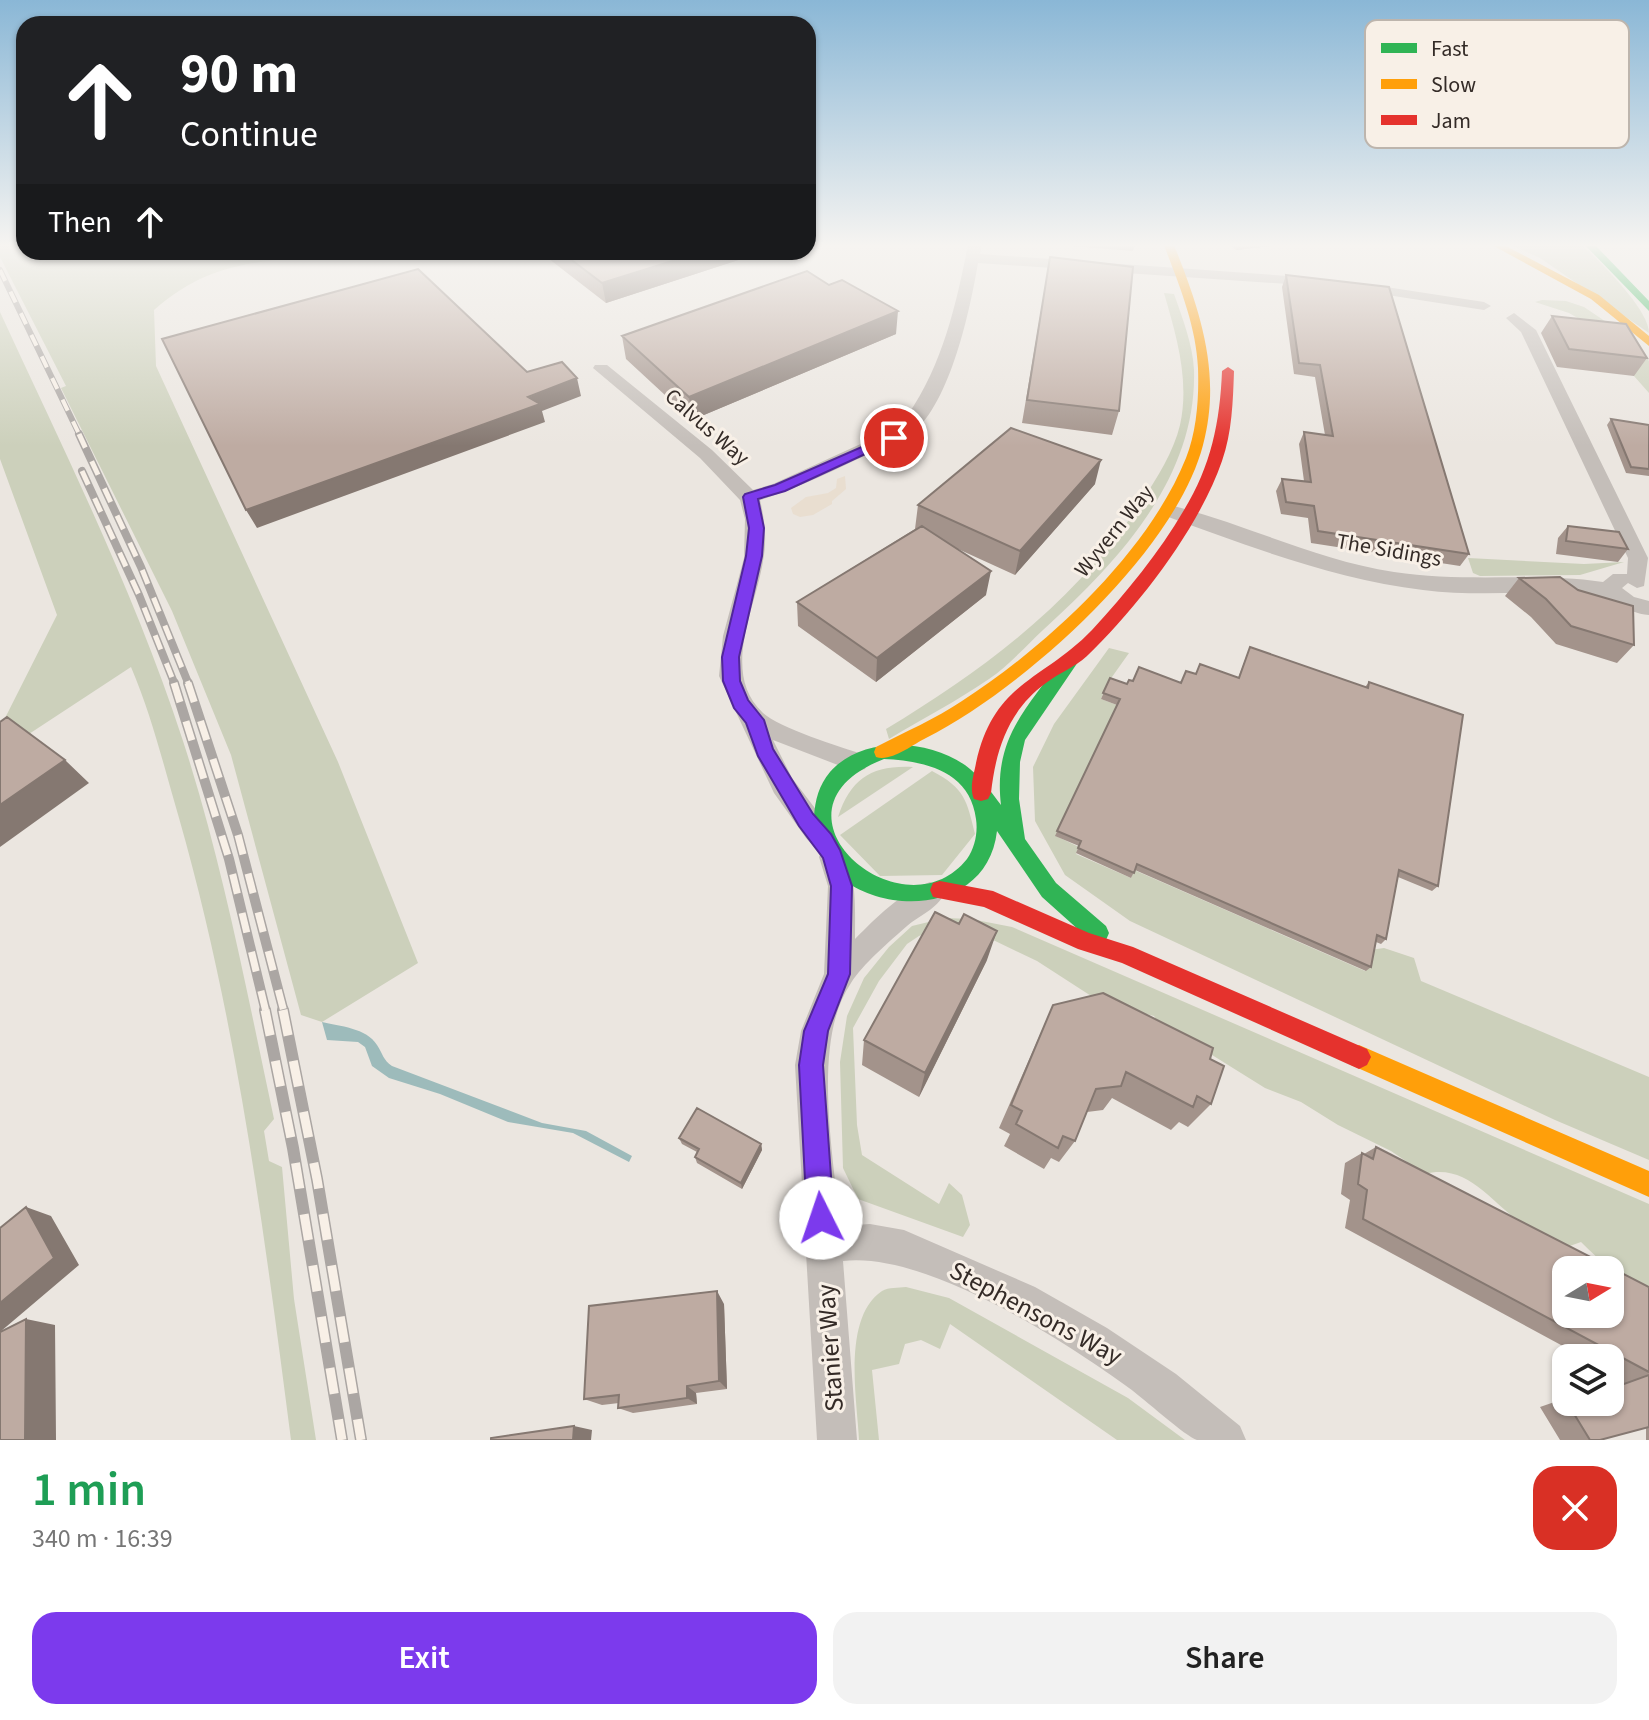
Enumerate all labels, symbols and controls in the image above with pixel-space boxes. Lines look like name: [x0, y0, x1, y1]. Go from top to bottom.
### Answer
legend: [1365, 20, 1629, 148]
text: Fast: [1431, 33, 1469, 65]
text: 90 m: [180, 35, 298, 114]
icon: ahead: [48, 48, 152, 152]
text: Slow: [1431, 69, 1476, 101]
text: Jam: [1431, 105, 1471, 137]
text: Continue: [180, 109, 318, 160]
icon: ahead: [128, 200, 172, 244]
text: Then: [48, 201, 112, 244]
street label: Calvus Way: [657, 381, 757, 473]
pin: [860, 404, 928, 472]
icon: arrive: [872, 416, 916, 460]
street label: Wyvern Way: [1067, 477, 1162, 584]
street label: The Sidings: [1334, 525, 1444, 575]
position arrow: [779, 1176, 863, 1260]
street label: Stephensons Way: [943, 1252, 1129, 1374]
north arrow: [1552, 1256, 1624, 1328]
map controls: [1552, 1256, 1624, 1416]
street label: Stanier Way: [807, 1283, 853, 1413]
button: layers: [1552, 1344, 1624, 1416]
text: 1 min: [32, 1456, 146, 1524]
button: close: [1533, 1466, 1617, 1550]
text: 340 m · 16:39: [32, 1520, 173, 1557]
button: Exit: [32, 1612, 817, 1704]
button: Share: [833, 1612, 1617, 1704]

